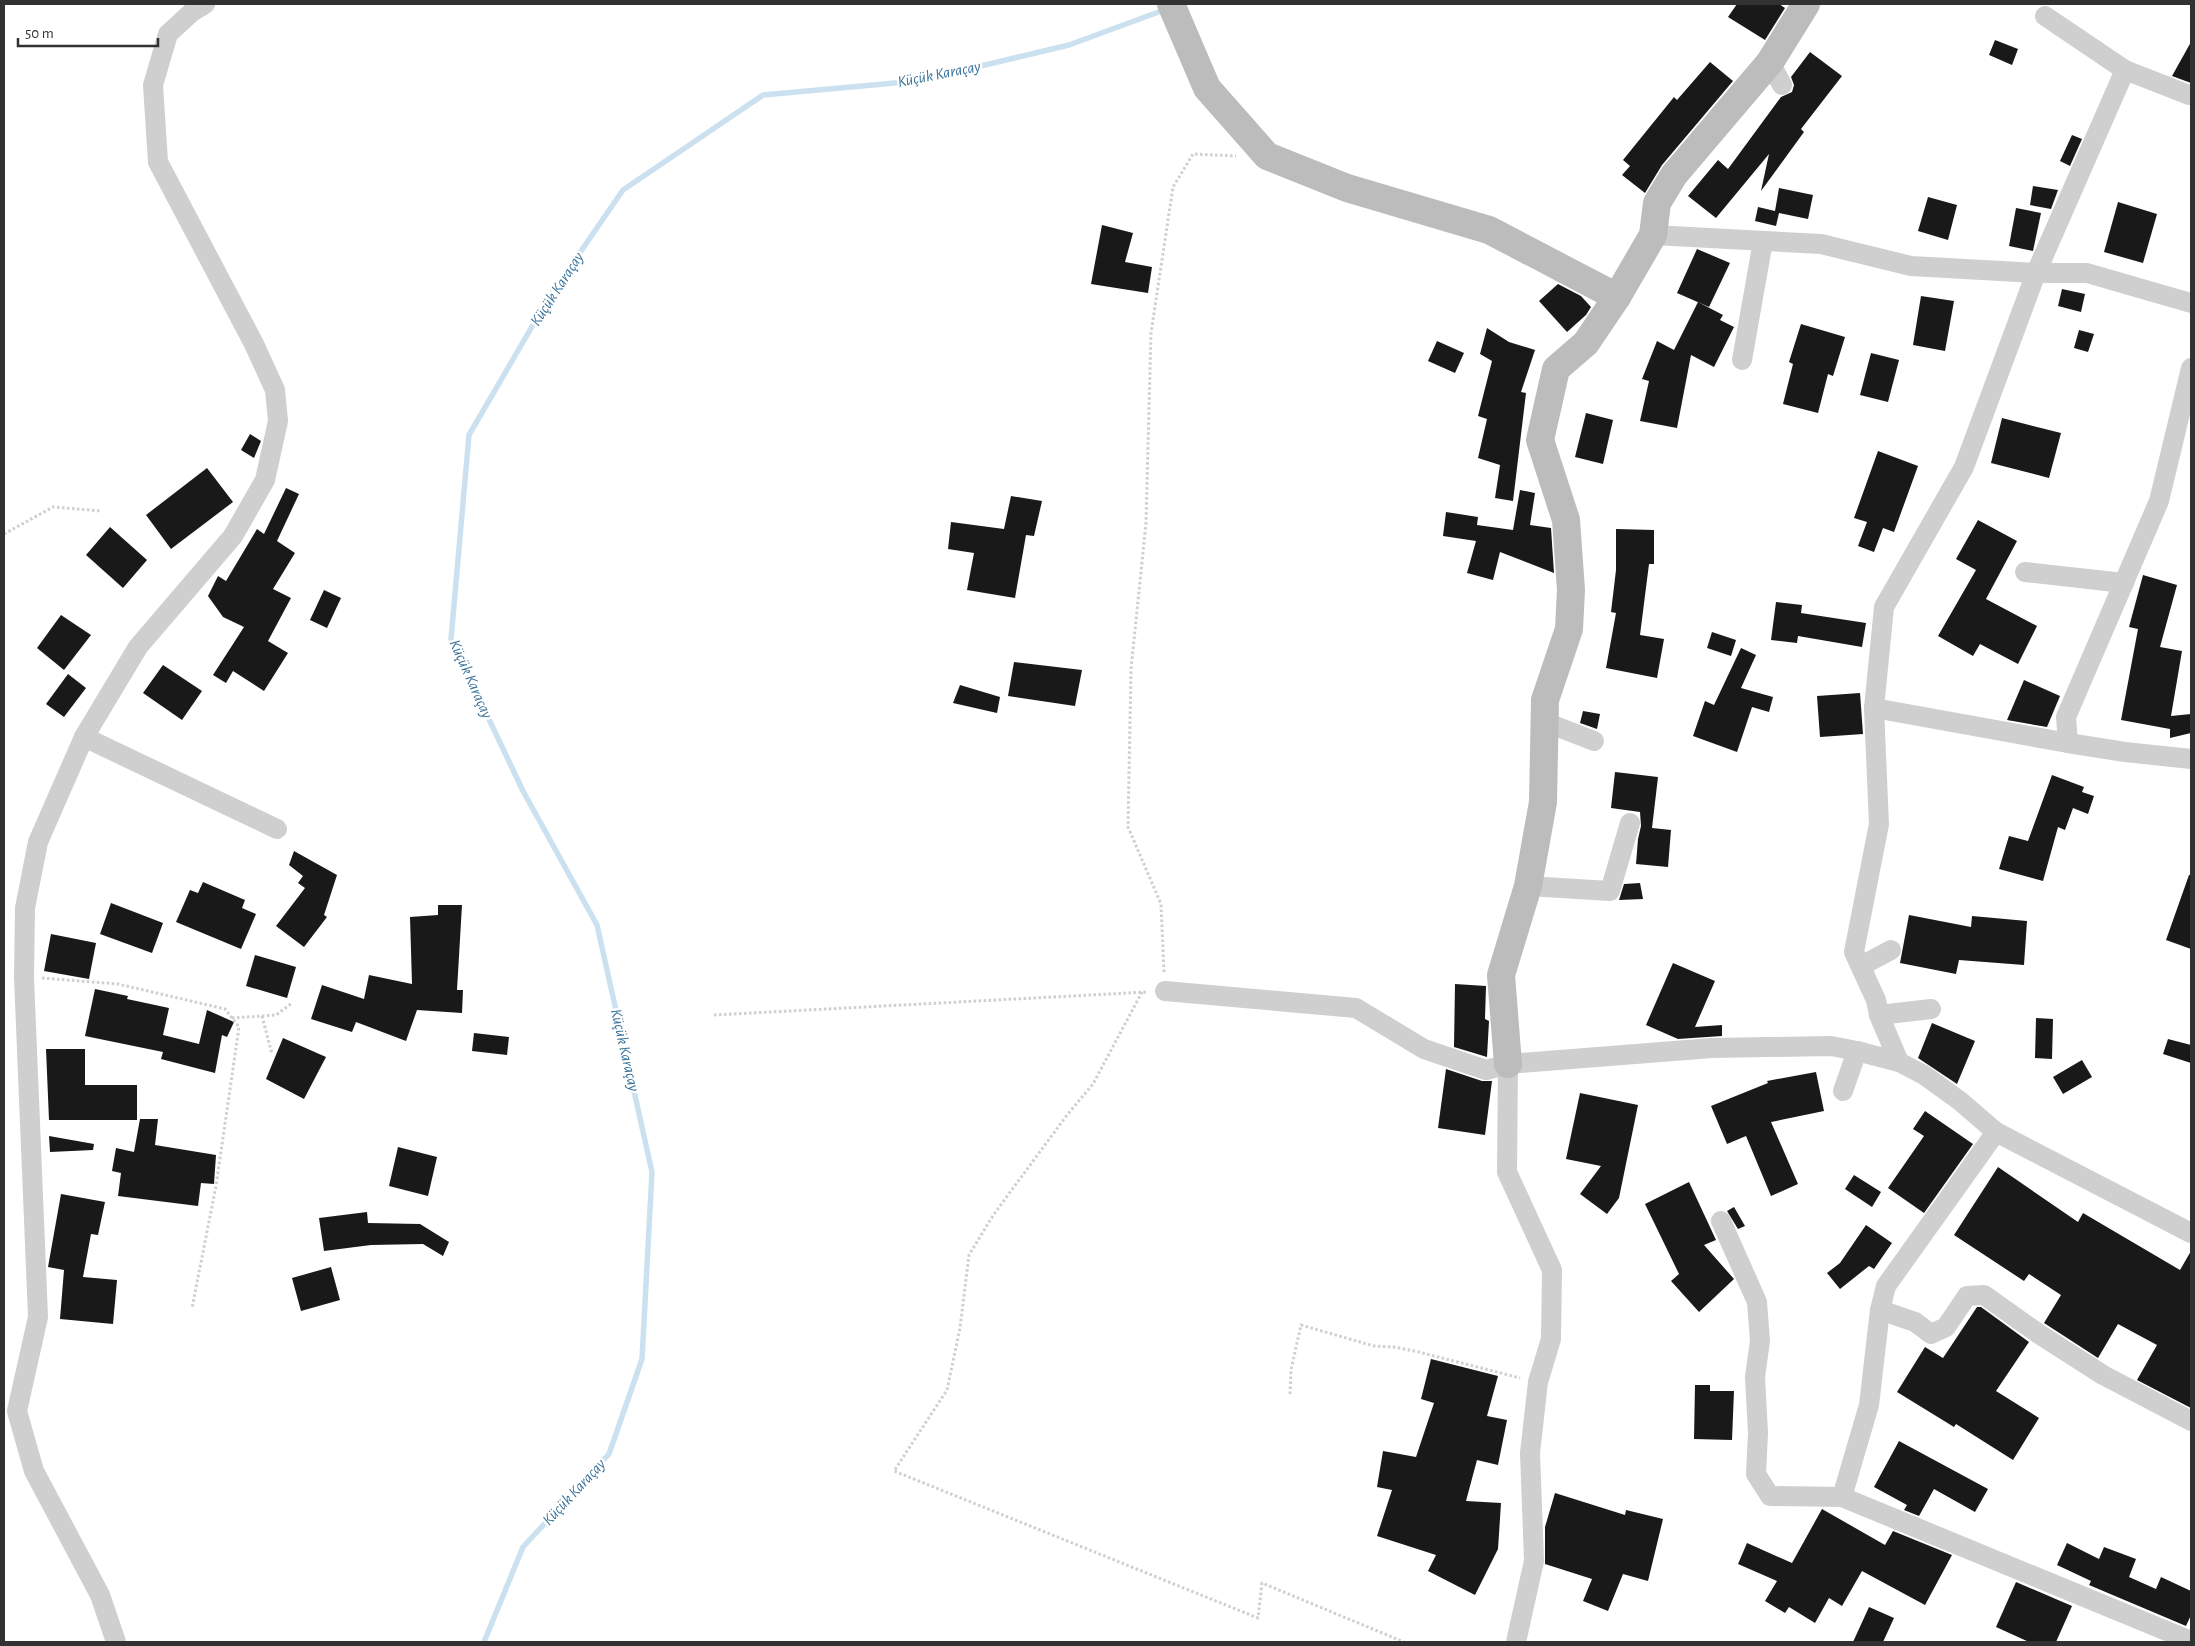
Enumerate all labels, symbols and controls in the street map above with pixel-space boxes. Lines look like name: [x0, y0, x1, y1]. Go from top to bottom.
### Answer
scale bar: [18, 15, 158, 47]
text: 50 m: [25, 26, 54, 41]
water label: Küçük Karaçay: [896, 58, 982, 90]
water label: Küçük Karaçay: [527, 249, 587, 329]
water label: Küçük Karaçay: [447, 637, 496, 721]
water label: Küçük Karaçay: [608, 1007, 642, 1093]
water label: Küçük Karaçay: [539, 1455, 609, 1528]

